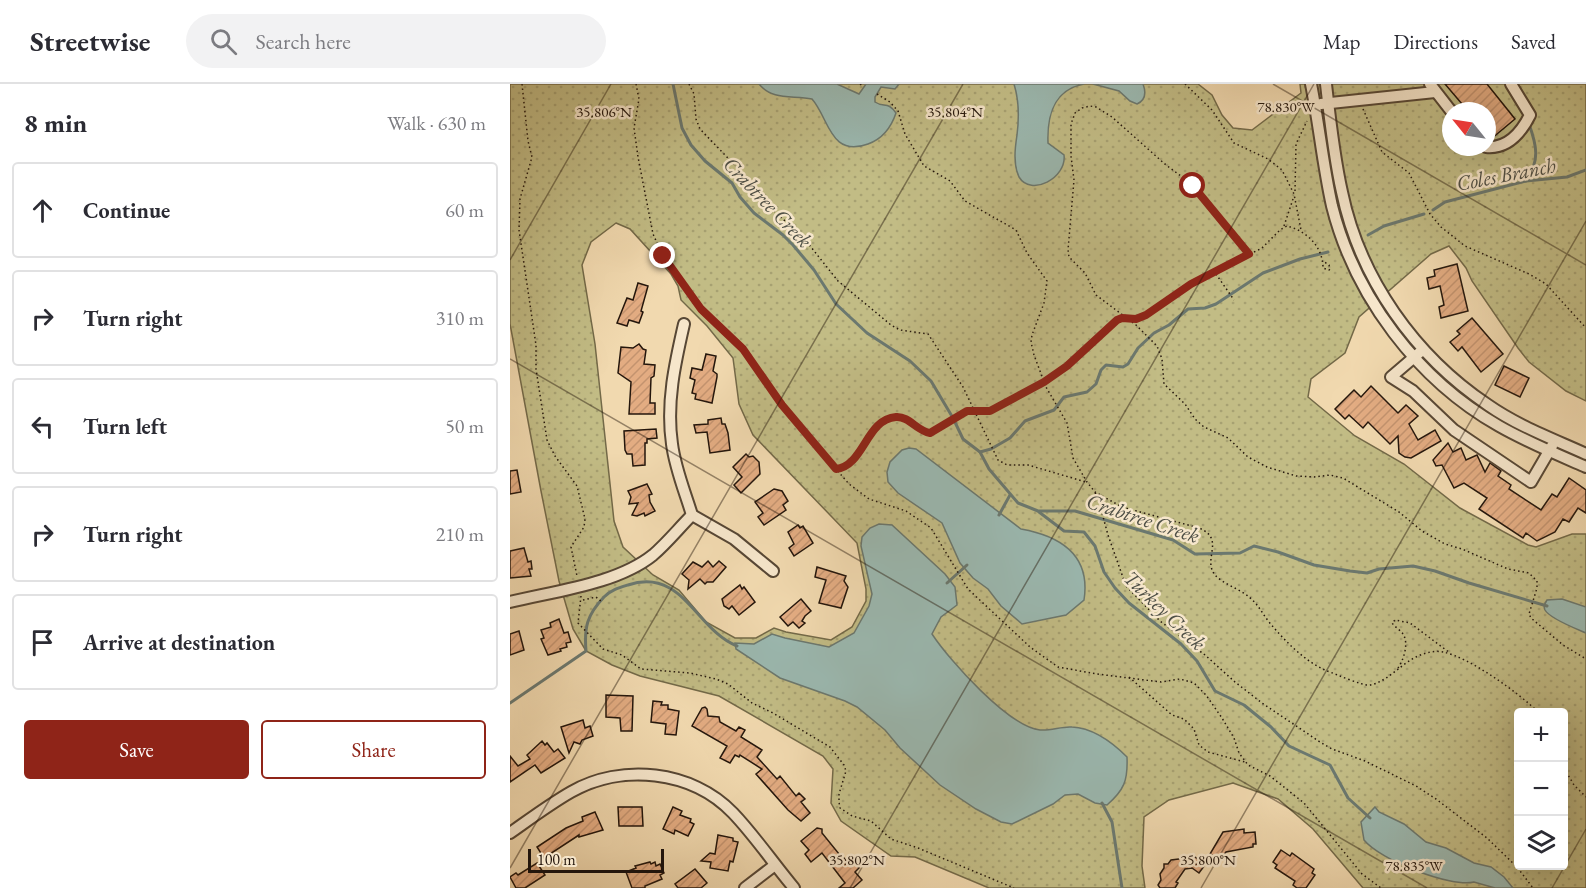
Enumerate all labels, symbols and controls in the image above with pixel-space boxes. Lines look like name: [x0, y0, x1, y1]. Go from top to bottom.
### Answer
search box: [186, 14, 606, 68]
text: Streetwise: [30, 23, 150, 59]
icon: search: [207, 25, 240, 58]
text: Search here: [255, 27, 351, 56]
text: Map: [1323, 28, 1360, 55]
text: Directions: [1393, 28, 1478, 55]
text: Saved: [1511, 28, 1556, 55]
text: 78.830°W: [1257, 97, 1315, 116]
text: 35.806°N: [576, 102, 632, 121]
text: 35.804°N: [927, 102, 983, 121]
north arrow: [1442, 102, 1496, 156]
text: 8 min: [24, 106, 87, 140]
text: Walk · 630 m: [387, 110, 486, 136]
water label: Crabtree Creek: [718, 151, 819, 254]
water label: Coles Branch: [1454, 151, 1558, 197]
route start: [1179, 172, 1205, 198]
icon: ahead: [26, 194, 59, 227]
text: Continue: [83, 196, 170, 225]
text: 60 m: [445, 197, 484, 223]
route end: [649, 242, 675, 268]
icon: right: [26, 302, 59, 335]
text: Turn right: [83, 304, 182, 333]
text: 310 m: [436, 305, 484, 331]
icon: left: [26, 410, 59, 443]
text: Turn left: [83, 412, 167, 441]
text: 50 m: [445, 413, 484, 439]
water label: Crabtree Creek: [1083, 487, 1203, 549]
icon: right: [26, 518, 59, 551]
text: Turn right: [83, 520, 182, 549]
text: 210 m: [436, 521, 484, 547]
water label: Turkey Creek: [1118, 564, 1212, 656]
icon: arrive: [26, 626, 59, 659]
text: Arrive at destination: [83, 628, 275, 657]
map controls: [1514, 708, 1568, 870]
button: +: [1514, 708, 1568, 762]
button: Save: [24, 720, 249, 779]
button: Share: [261, 720, 486, 779]
button: −: [1514, 762, 1568, 816]
button: layers: [1514, 816, 1568, 870]
scale bar: [528, 846, 664, 874]
text: 100 m: [537, 849, 576, 870]
text: 35.802°N: [829, 850, 885, 869]
text: 35.800°N: [1180, 850, 1236, 869]
text: 78.835°W: [1385, 856, 1443, 875]

